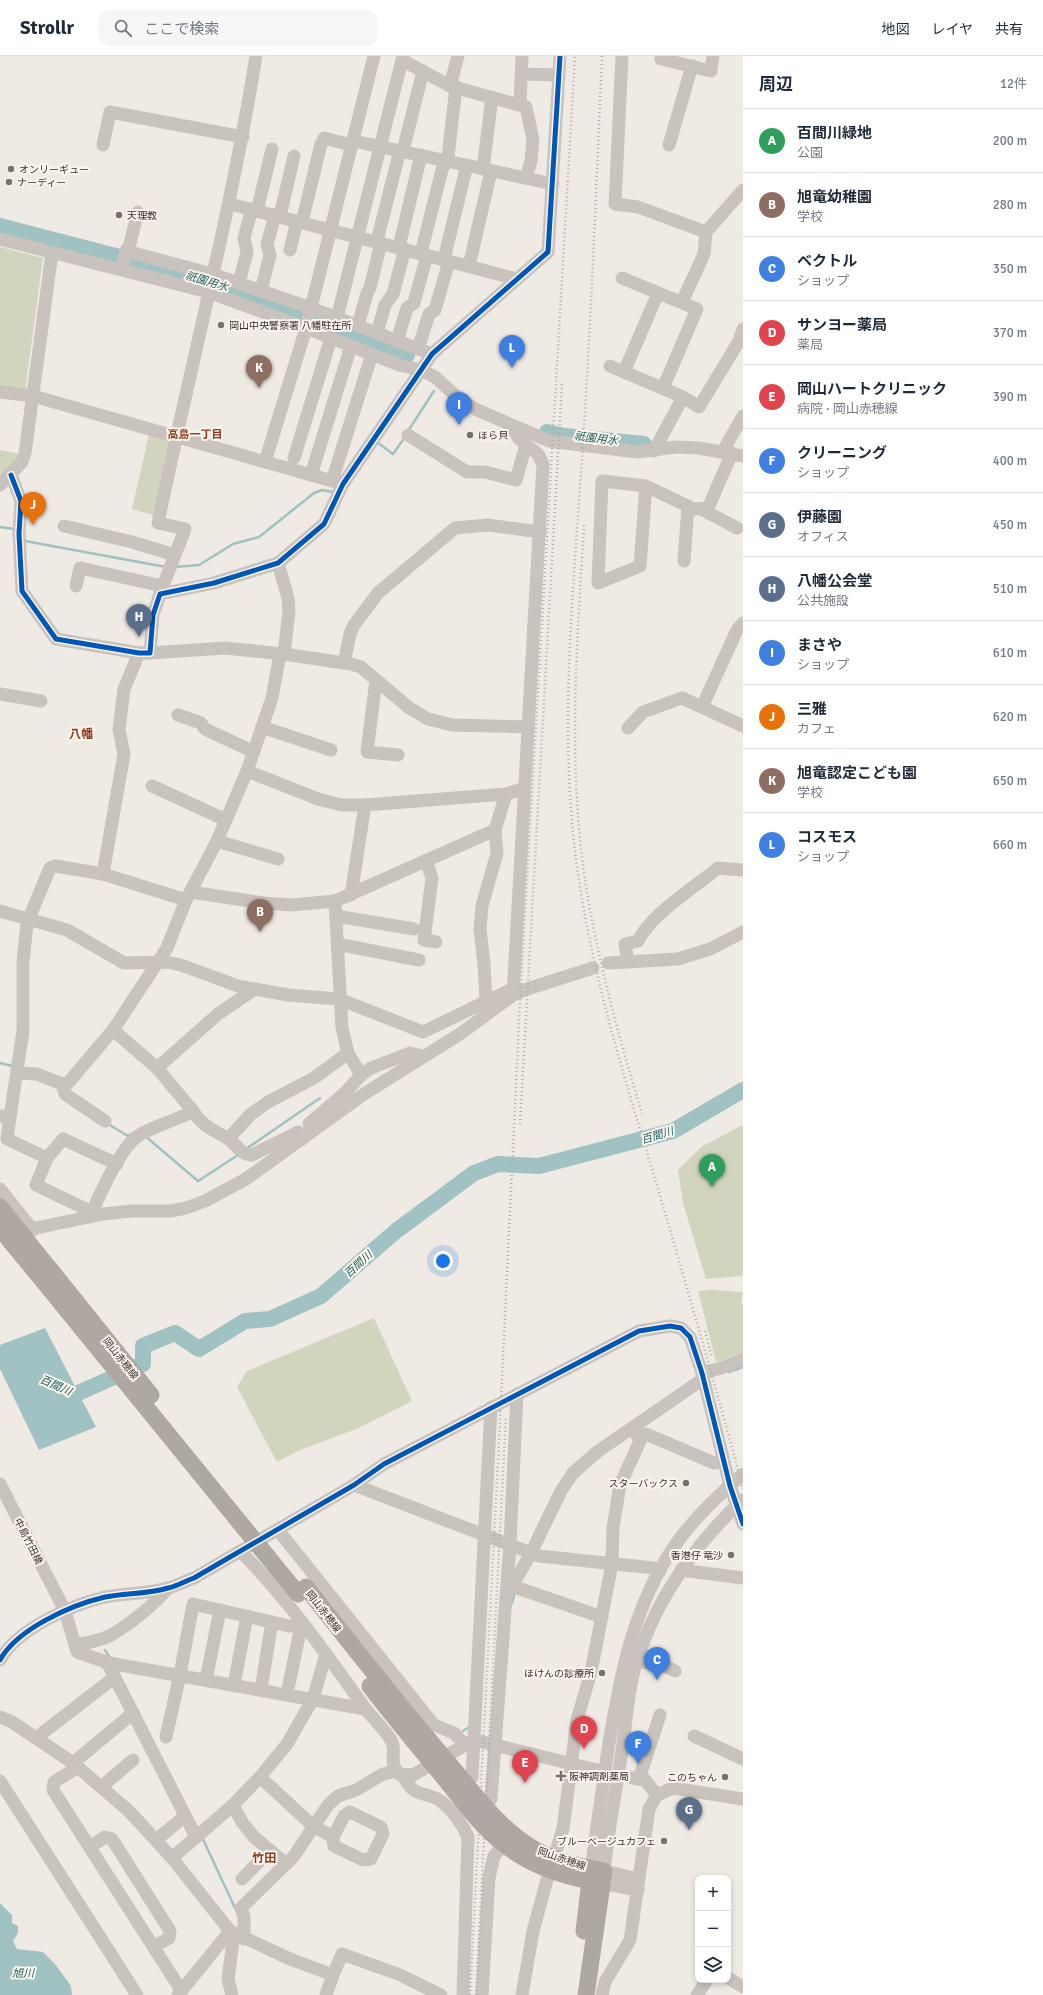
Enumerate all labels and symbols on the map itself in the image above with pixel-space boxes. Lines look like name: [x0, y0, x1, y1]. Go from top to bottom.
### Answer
marker: オンリーギュー: [6, 164, 16, 174]
place label: オンリーギュー: [19, 164, 89, 176]
marker: ナーディー: [4, 177, 14, 187]
place label: ナーディー: [17, 177, 66, 189]
marker: 天理教: [114, 210, 124, 220]
place label: 天理教: [127, 210, 157, 222]
water label: 祇園用水: [184, 269, 231, 294]
marker: 岡山中央警察署 八幡駐在所: [216, 320, 226, 330]
place label: 岡山中央警察署 八幡駐在所: [229, 320, 351, 332]
pin: L: [499, 335, 525, 368]
pin: K: [246, 355, 272, 388]
pin: I: [446, 392, 472, 425]
district label: 高島一丁目: [168, 428, 223, 441]
water label: 祇園用水: [573, 429, 620, 448]
marker: ほら貝: [465, 430, 475, 440]
place label: ほら貝: [478, 430, 508, 442]
pin: J: [20, 492, 46, 525]
pin: H: [126, 604, 152, 637]
district label: 八幡: [69, 727, 93, 742]
pin: B: [247, 899, 273, 932]
water label: 百間川: [639, 1124, 676, 1147]
pin: A: [699, 1154, 725, 1187]
water label: 百間川: [342, 1248, 376, 1280]
your location: [433, 1251, 453, 1271]
street label: 岡山赤穂線: [100, 1335, 141, 1382]
water label: 百間川: [38, 1373, 74, 1399]
place label: スターバックス: [608, 1478, 678, 1490]
marker: スターバックス: [681, 1478, 691, 1488]
street label: 中島竹田橋: [11, 1516, 45, 1566]
place label: 香港仔 竜沙: [671, 1550, 723, 1562]
marker: 香港仔 竜沙: [726, 1550, 736, 1560]
street label: 岡山赤穂線: [303, 1588, 343, 1635]
pin: C: [644, 1647, 670, 1680]
place label: ほけんの診療所: [524, 1668, 594, 1680]
marker: ほけんの診療所: [597, 1668, 607, 1678]
pin: D: [571, 1716, 597, 1749]
pin: F: [625, 1731, 651, 1764]
pin: E: [512, 1750, 538, 1783]
marker: 阪神調剤薬局: [556, 1771, 566, 1781]
place label: 阪神調剤薬局: [569, 1771, 629, 1783]
place label: このちゃん: [667, 1772, 717, 1784]
marker: このちゃん: [720, 1772, 730, 1782]
pin: G: [676, 1797, 702, 1830]
place label: ブルーベージュカフェ: [557, 1836, 656, 1848]
marker: ブルーベージュカフェ: [659, 1836, 669, 1846]
street label: 岡山赤穂線: [536, 1845, 587, 1873]
district label: 竹田: [252, 1851, 276, 1866]
water label: 旭川: [12, 1967, 35, 1980]

